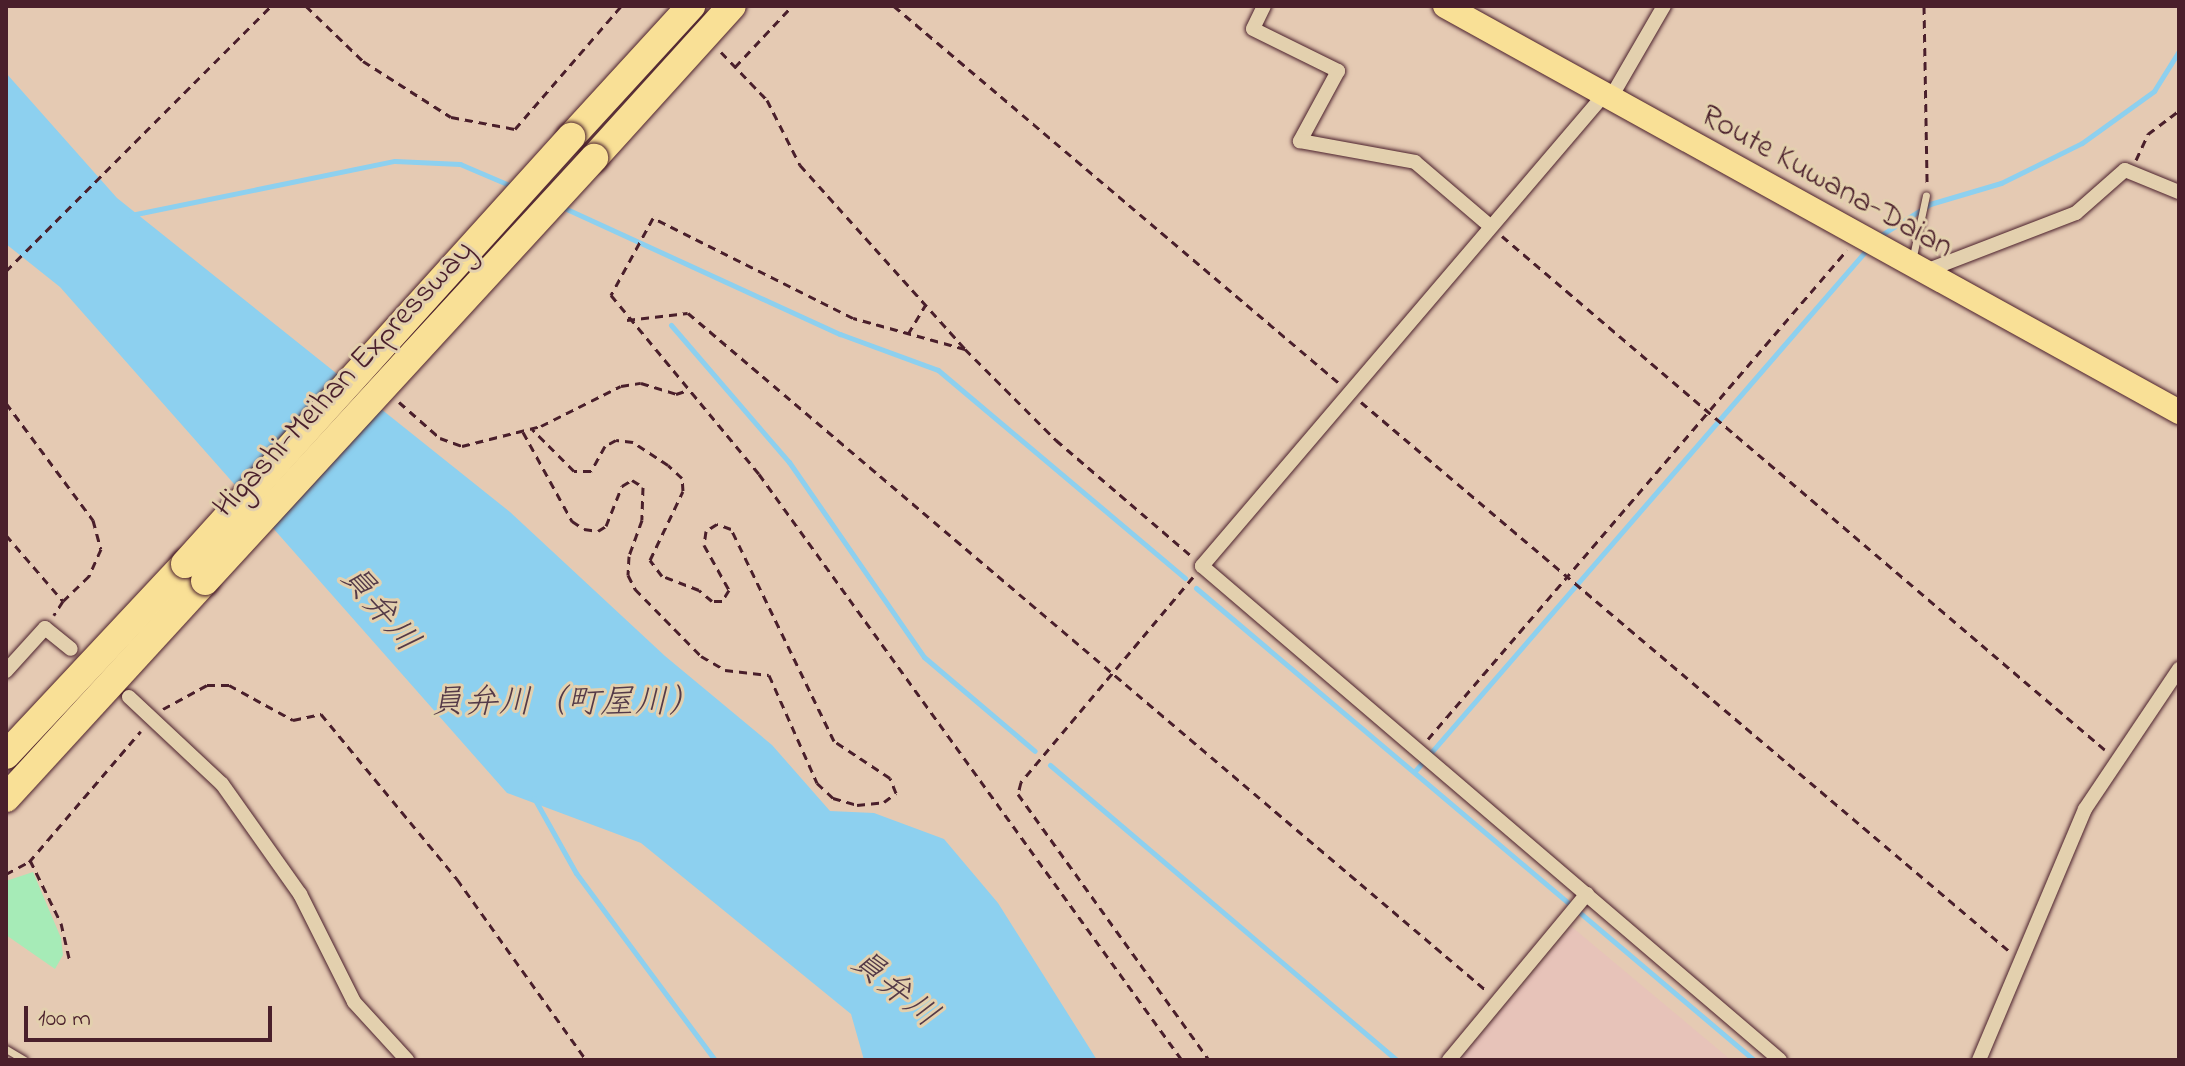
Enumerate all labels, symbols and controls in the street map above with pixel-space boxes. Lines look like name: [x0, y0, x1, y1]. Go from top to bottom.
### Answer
street label: Route Kuwana-Daian: [1693, 98, 1959, 268]
street label: Higashi-Meihan Expressway: [206, 233, 484, 527]
water label: 員弁川: [330, 558, 426, 662]
water label: 員弁川（町屋川）: [430, 685, 702, 725]
water label: 員弁川: [841, 942, 945, 1038]
scale bar: [28, 990, 276, 1040]
text: 100 m: [38, 1002, 91, 1037]

